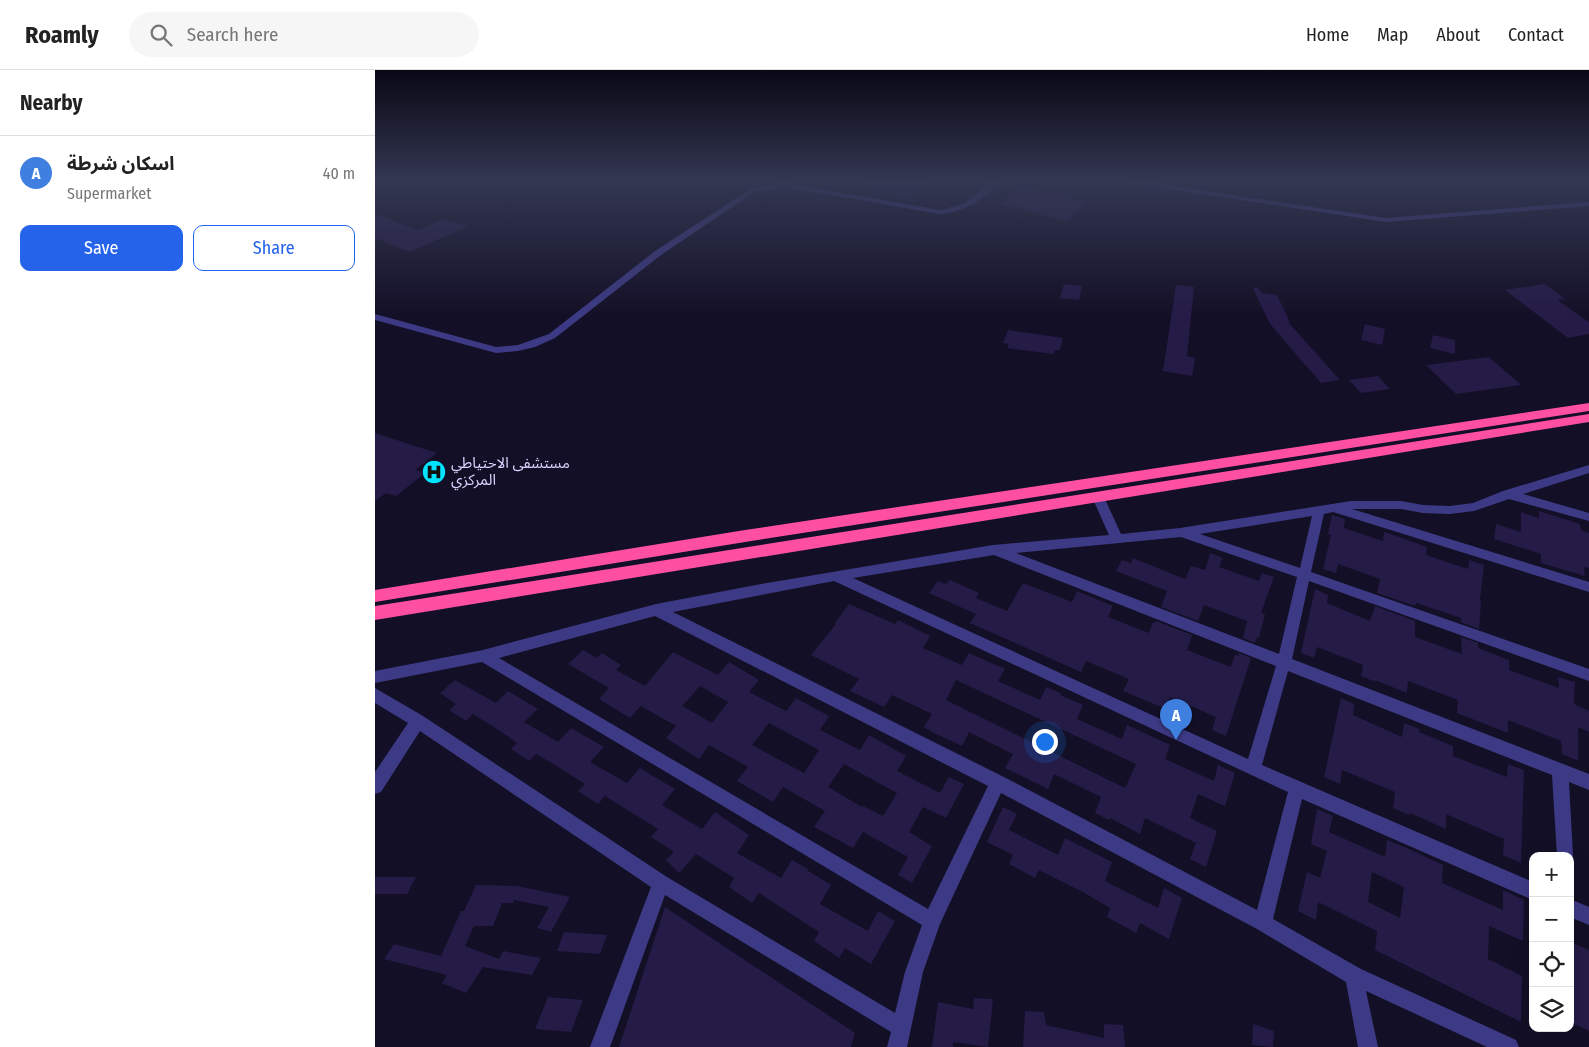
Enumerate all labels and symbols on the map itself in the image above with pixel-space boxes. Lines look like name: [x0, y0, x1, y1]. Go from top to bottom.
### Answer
place label: مستشفى الاحتياطي المركزي: [451, 454, 570, 491]
hospital icon: مستشفى الاحتياطي المركزي: [421, 459, 447, 485]
pin: A: [1160, 699, 1192, 740]
your location: [1032, 729, 1058, 755]

